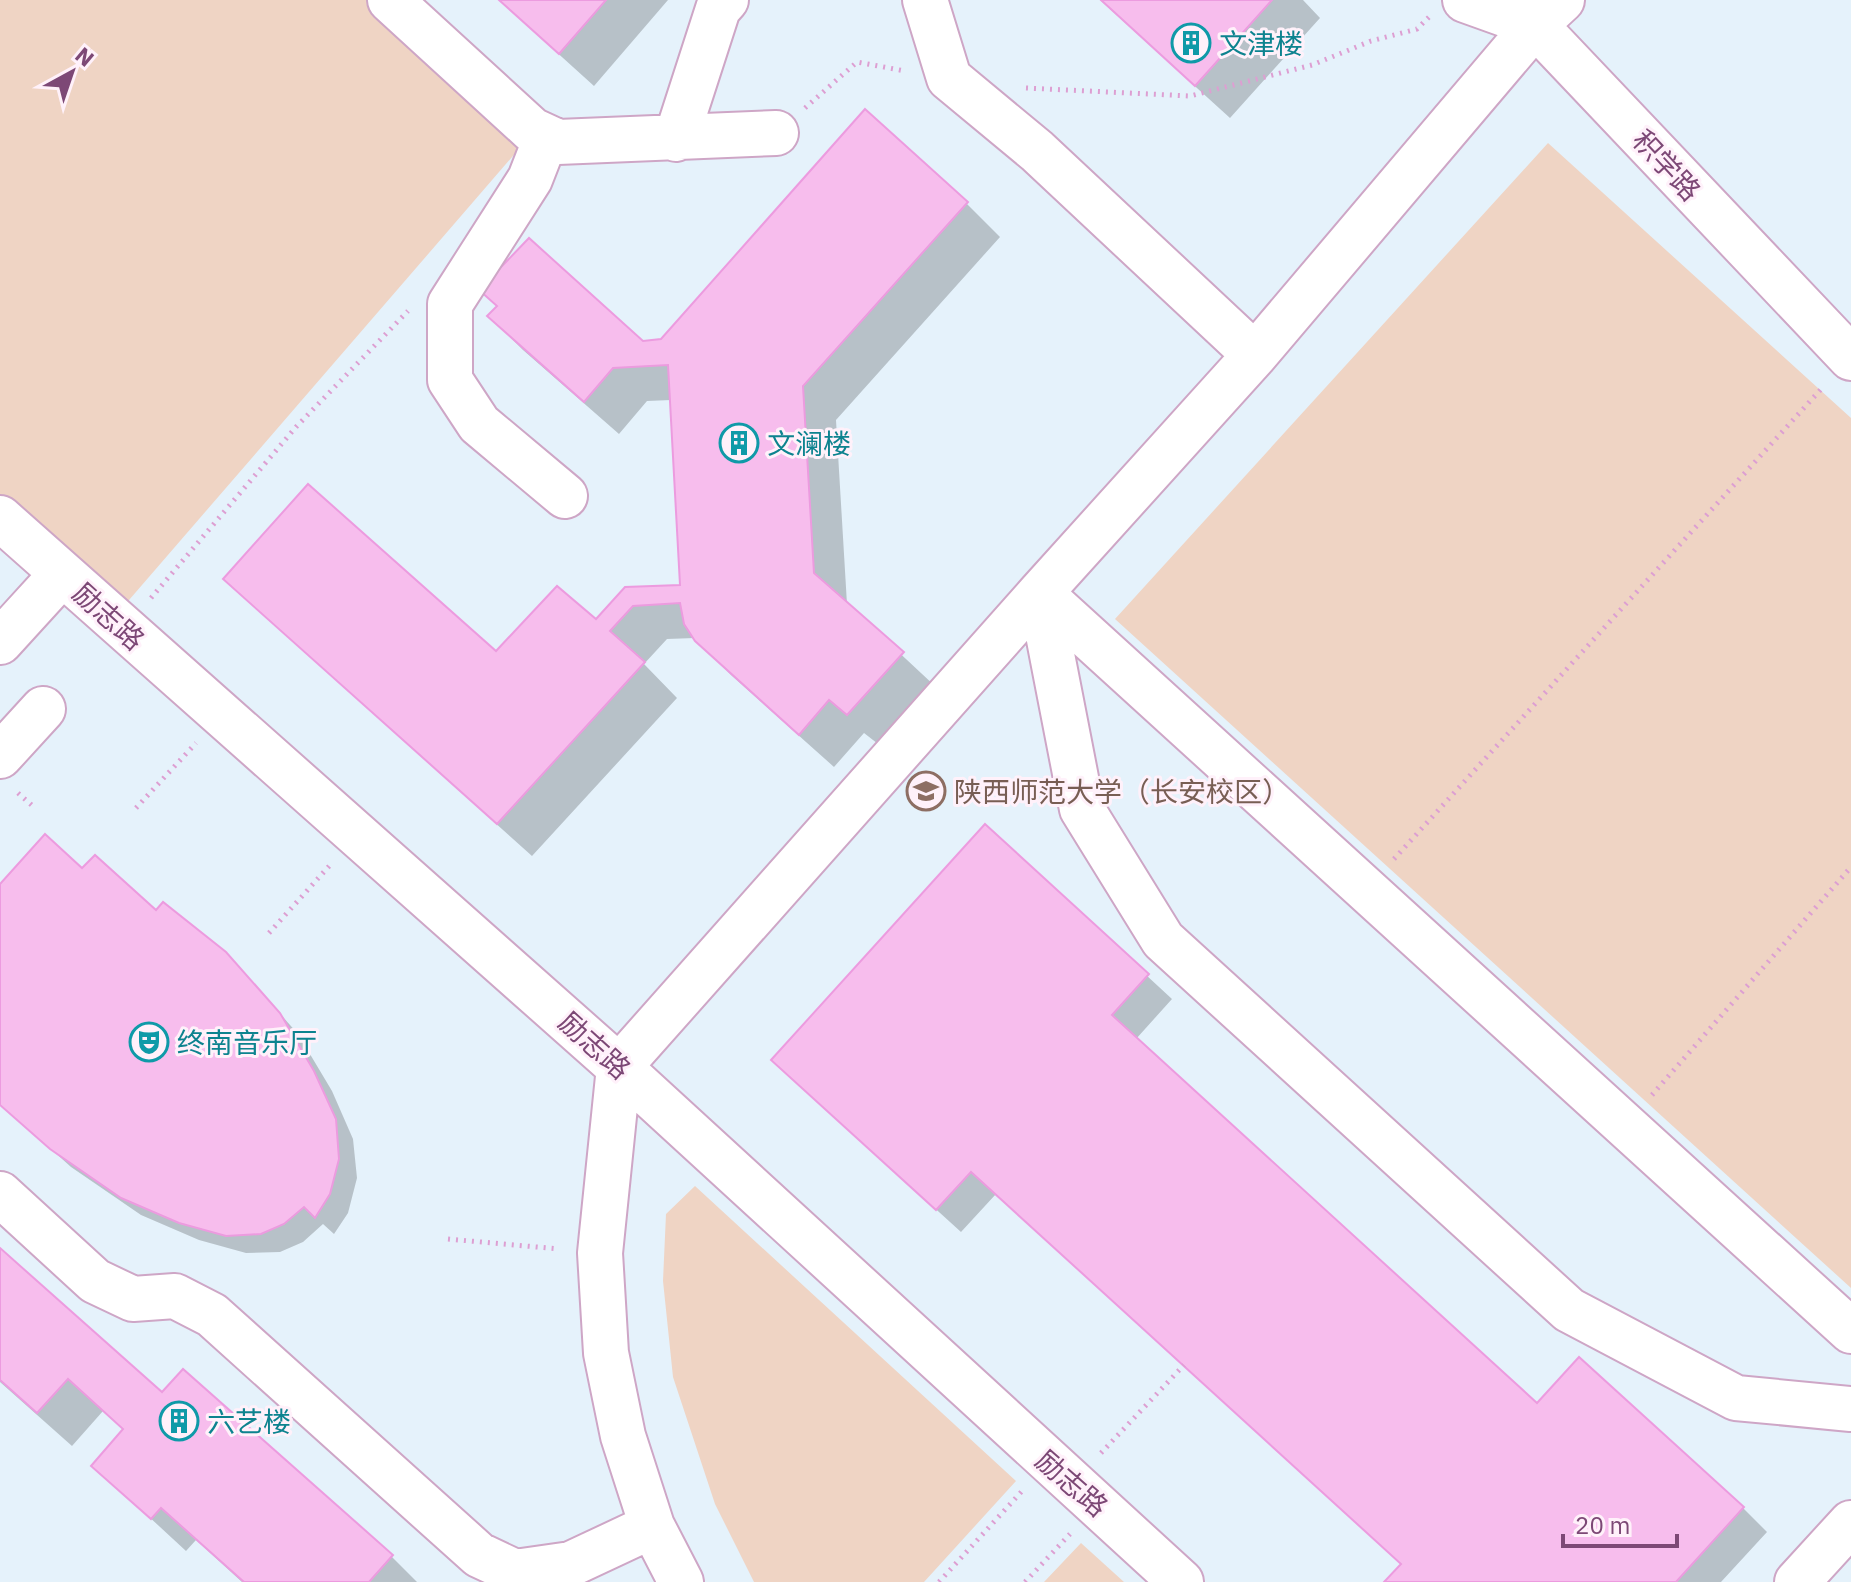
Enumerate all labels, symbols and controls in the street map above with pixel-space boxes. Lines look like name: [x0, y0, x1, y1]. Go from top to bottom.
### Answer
building icon: 文津楼: [1170, 22, 1212, 64]
place label: 文津楼: [1219, 25, 1303, 62]
north arrow: [32, 32, 112, 112]
text: N: [70, 40, 101, 73]
street label: 积学路: [1625, 122, 1709, 208]
building icon: 文澜楼: [718, 422, 760, 464]
place label: 文澜楼: [767, 425, 851, 462]
street label: 励志路: [65, 574, 153, 658]
school or university icon: 陕西师范大学（长安校区）: [905, 770, 947, 812]
place label: 陕西师范大学（长安校区）: [954, 773, 1290, 810]
street label: 励志路: [551, 1003, 639, 1087]
theatre icon: 终南音乐厅: [128, 1021, 170, 1063]
place label: 终南音乐厅: [177, 1024, 317, 1061]
building icon: 六艺楼: [158, 1400, 200, 1442]
place label: 六艺楼: [207, 1403, 291, 1440]
street label: 励志路: [1028, 1441, 1116, 1525]
scale bar: [1563, 1498, 1677, 1548]
text: 20 m: [1575, 1509, 1630, 1541]

